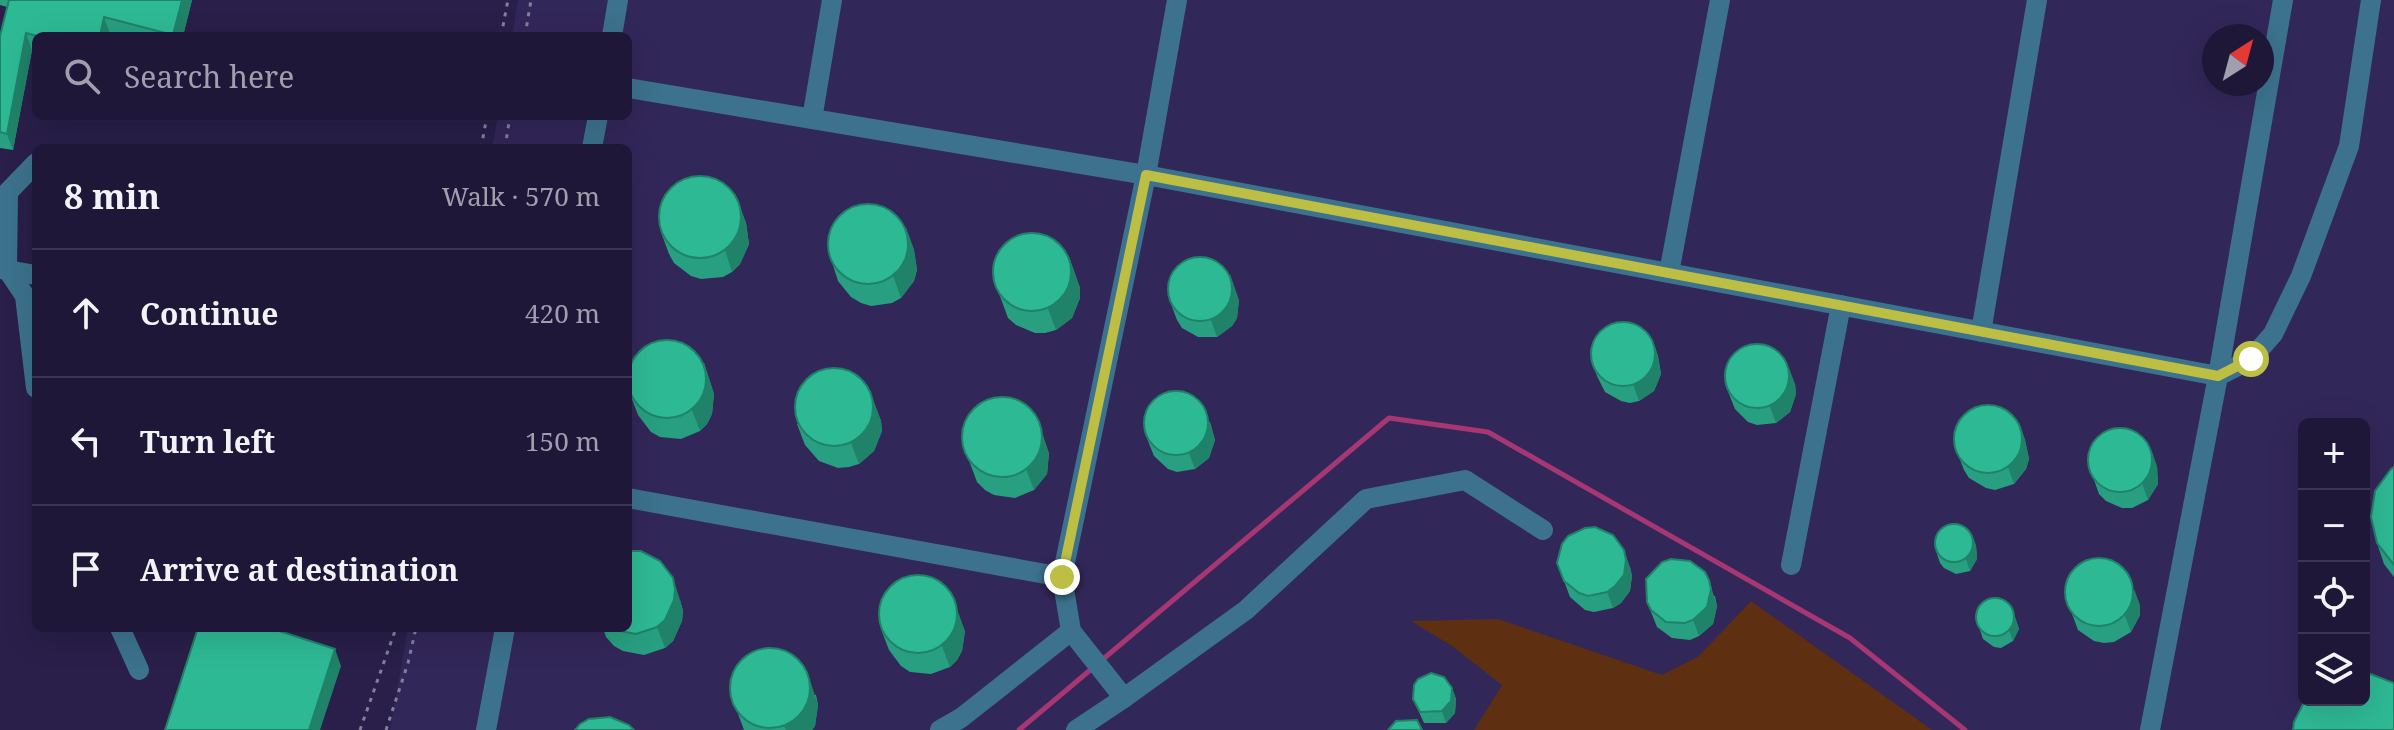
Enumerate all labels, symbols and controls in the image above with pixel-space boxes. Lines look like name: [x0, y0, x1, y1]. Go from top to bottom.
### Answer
north arrow: [2202, 24, 2274, 96]
search box: [32, 32, 632, 120]
icon: search: [60, 54, 104, 98]
text: Search here: [124, 56, 294, 97]
text: 8 min: [64, 173, 160, 219]
text: Walk · 570 m: [442, 178, 600, 214]
icon: ahead: [64, 291, 108, 335]
text: Continue: [140, 293, 278, 334]
text: 420 m: [525, 295, 600, 331]
route start: [2233, 341, 2269, 377]
map controls: [2298, 418, 2370, 706]
button: +: [2298, 418, 2370, 490]
icon: left: [64, 419, 108, 463]
text: Turn left: [140, 421, 275, 462]
text: 150 m: [525, 423, 600, 459]
button: −: [2298, 490, 2370, 562]
icon: arrive: [64, 547, 108, 591]
text: Arrive at destination: [140, 549, 459, 590]
route end: [1044, 559, 1080, 595]
button: locate: [2298, 562, 2370, 634]
button: layers: [2298, 634, 2370, 706]

